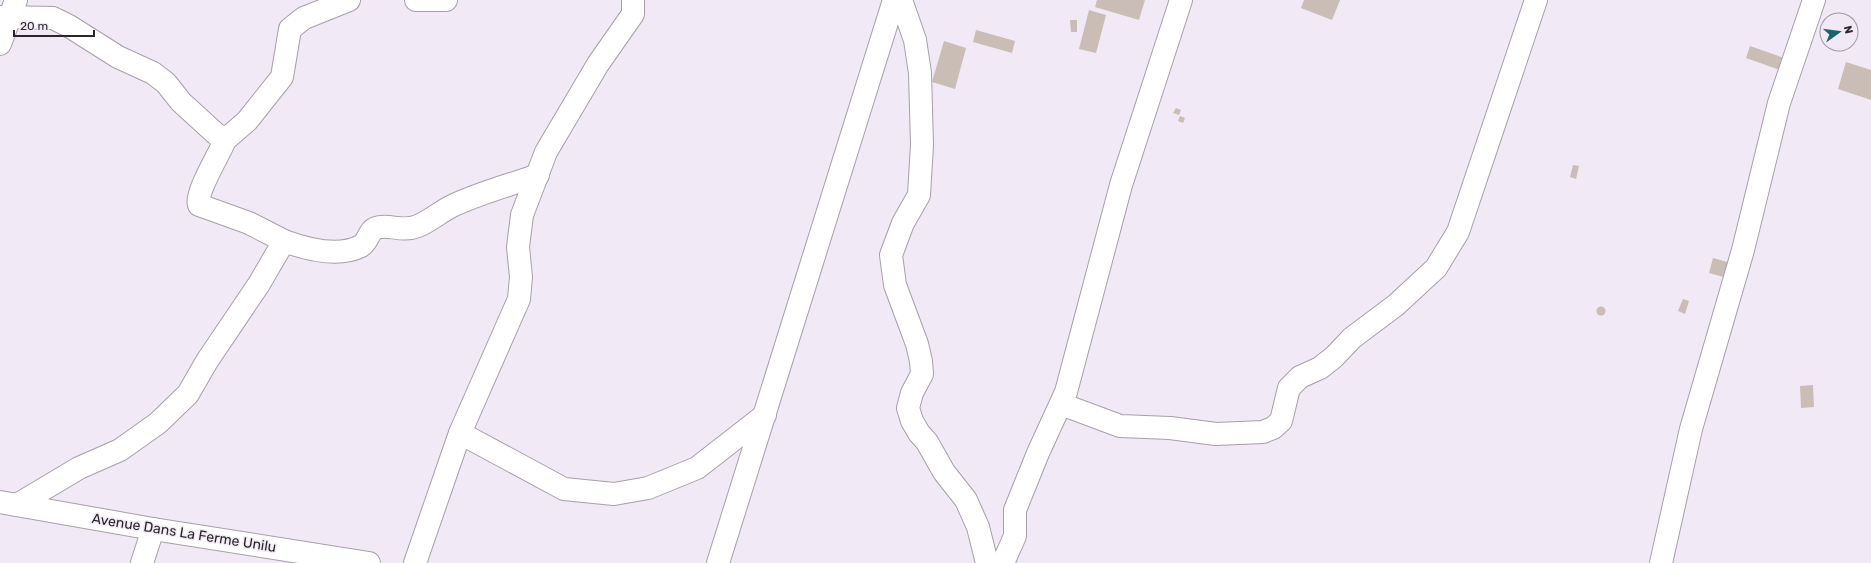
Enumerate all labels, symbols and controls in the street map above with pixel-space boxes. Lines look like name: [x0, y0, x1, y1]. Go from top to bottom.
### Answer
scale bar: [14, 12, 94, 38]
north arrow: [1819, 12, 1859, 52]
text: 20 m: [20, 19, 48, 33]
text: N: [1841, 24, 1856, 35]
street label: Avenue Dans La Ferme Unilu: [91, 510, 277, 556]

